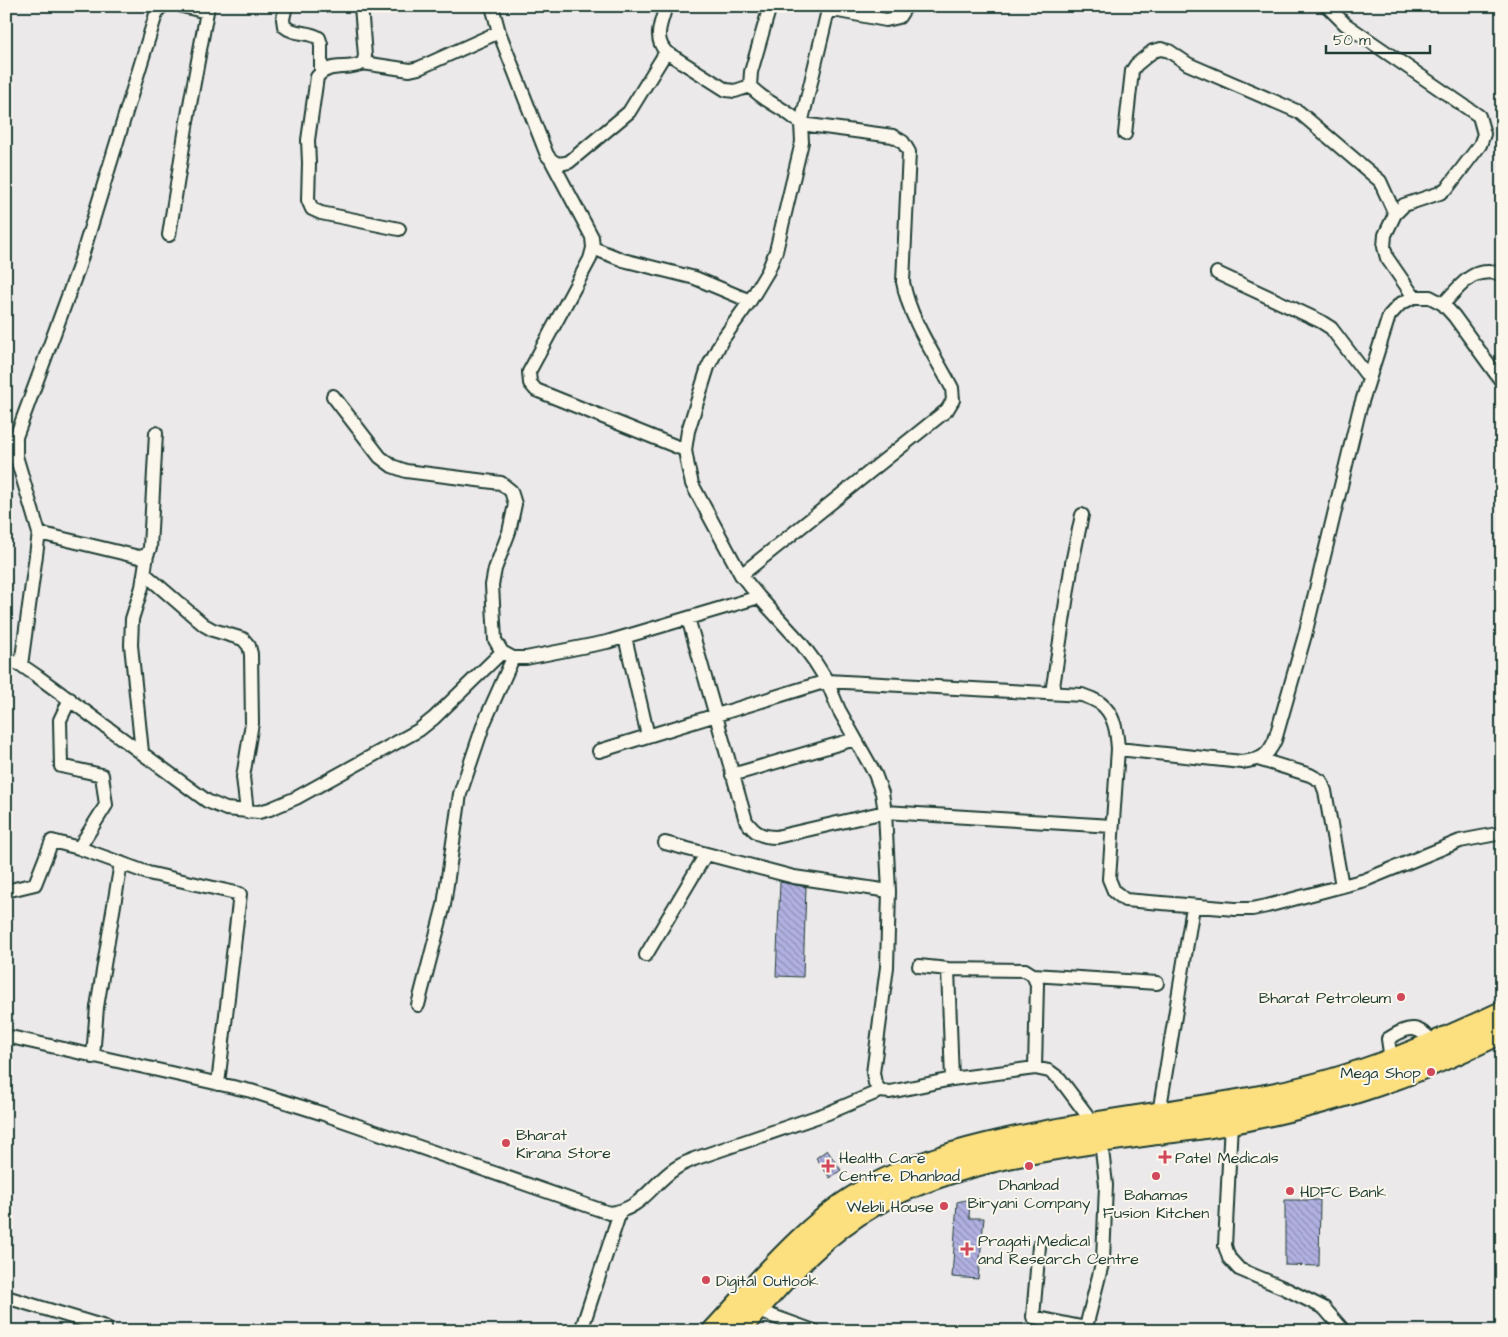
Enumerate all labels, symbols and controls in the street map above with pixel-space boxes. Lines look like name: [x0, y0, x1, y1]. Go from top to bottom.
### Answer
scale bar: [1326, 22, 1429, 54]
text: 50 m: [1333, 30, 1371, 51]
place label: Bharat Petroleum: [1259, 987, 1392, 1009]
marker: Bharat Petroleum: [1395, 991, 1407, 1003]
place label: Mega Shop: [1340, 1062, 1421, 1085]
marker: Mega Shop: [1425, 1066, 1437, 1078]
place label: Bharat Kirana Store: [516, 1124, 611, 1164]
marker: Bharat Kirana Store: [500, 1137, 512, 1149]
place label: Health Care Centre, Dhanbad: [839, 1147, 960, 1187]
place label: Patel Medicals: [1175, 1147, 1279, 1169]
marker: Patel Medicals: [1159, 1151, 1171, 1163]
marker: Health Care Centre, Dhanbad: [821, 1159, 835, 1173]
marker: Dhanbad Biryani Company: [1023, 1160, 1035, 1172]
marker: Bahamas Fusion Kitchen: [1150, 1170, 1162, 1182]
place label: Dhanbad Biryani Company: [968, 1174, 1091, 1215]
place label: HDFC Bank: [1300, 1181, 1386, 1203]
place label: Bahamas Fusion Kitchen: [1103, 1184, 1209, 1224]
marker: HDFC Bank: [1284, 1185, 1296, 1197]
place label: Webli House: [846, 1196, 934, 1218]
marker: Webli House: [938, 1200, 950, 1212]
place label: Pragati Medical and Research Centre: [978, 1230, 1139, 1270]
marker: Pragati Medical and Research Centre: [960, 1242, 974, 1256]
place label: Digital Outlook: [716, 1270, 819, 1293]
marker: Digital Outlook: [700, 1274, 712, 1286]

